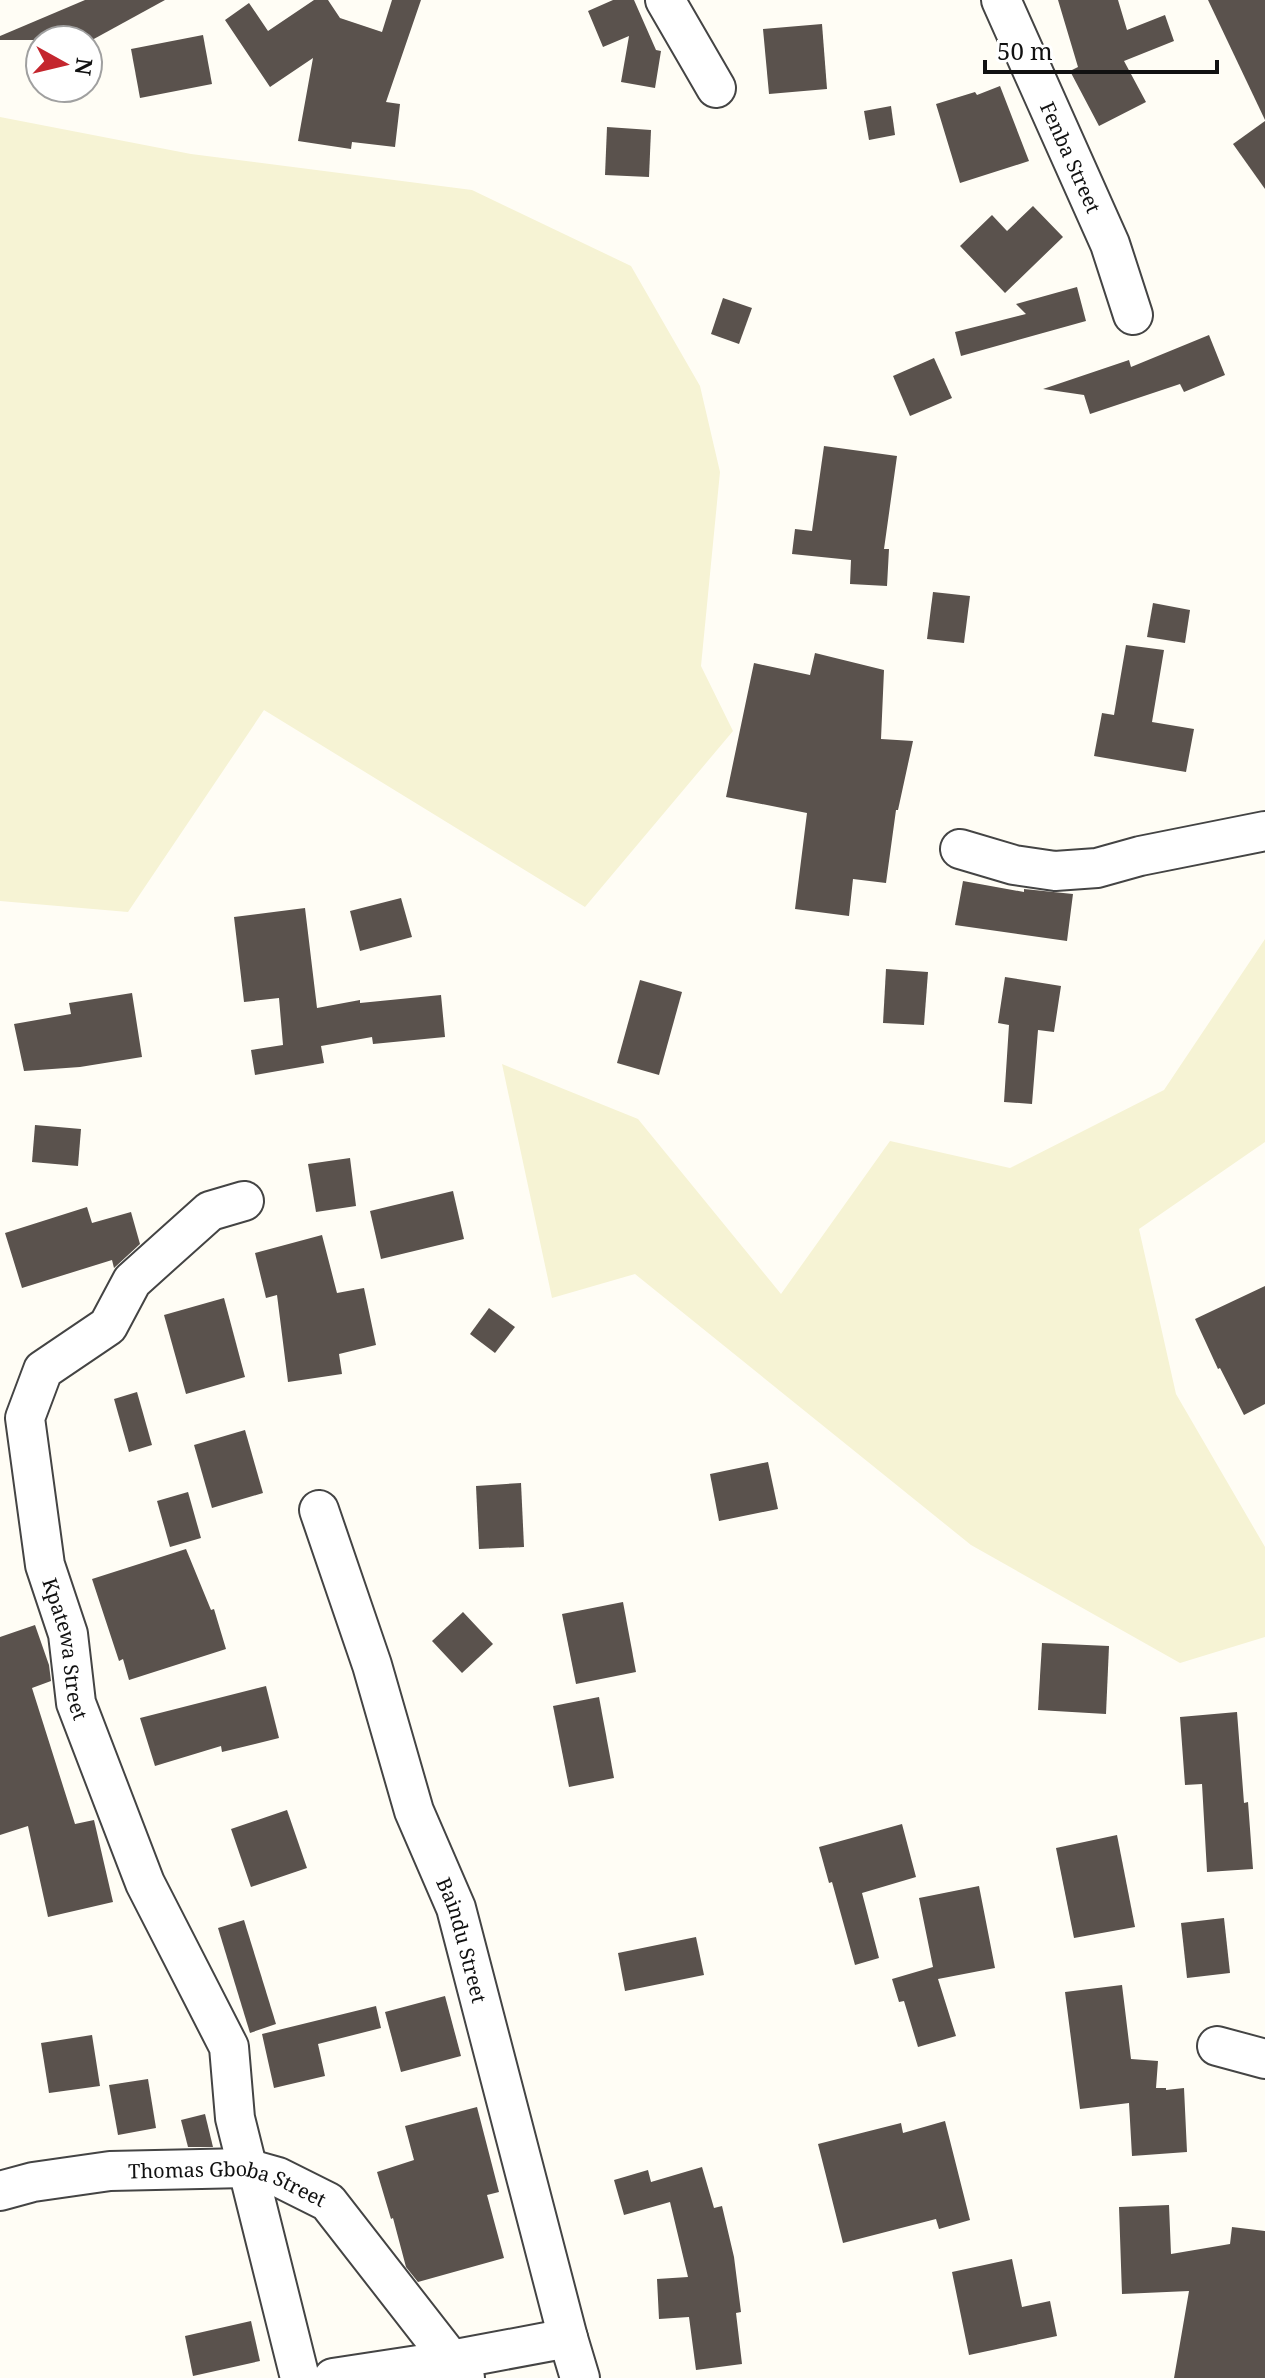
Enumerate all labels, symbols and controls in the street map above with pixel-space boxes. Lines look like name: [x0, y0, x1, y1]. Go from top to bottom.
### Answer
north arrow: [24, 24, 104, 104]
scale bar: [985, 24, 1217, 74]
text: 50 m: [997, 34, 1053, 67]
text: N: [69, 56, 101, 78]
street label: Fenba Street: [1035, 97, 1108, 217]
street label: Kpatewa Street: [37, 1574, 95, 1724]
street label: Baindu Street: [431, 1873, 494, 2006]
street label: Thomas Gboba Street: [128, 2154, 331, 2213]

